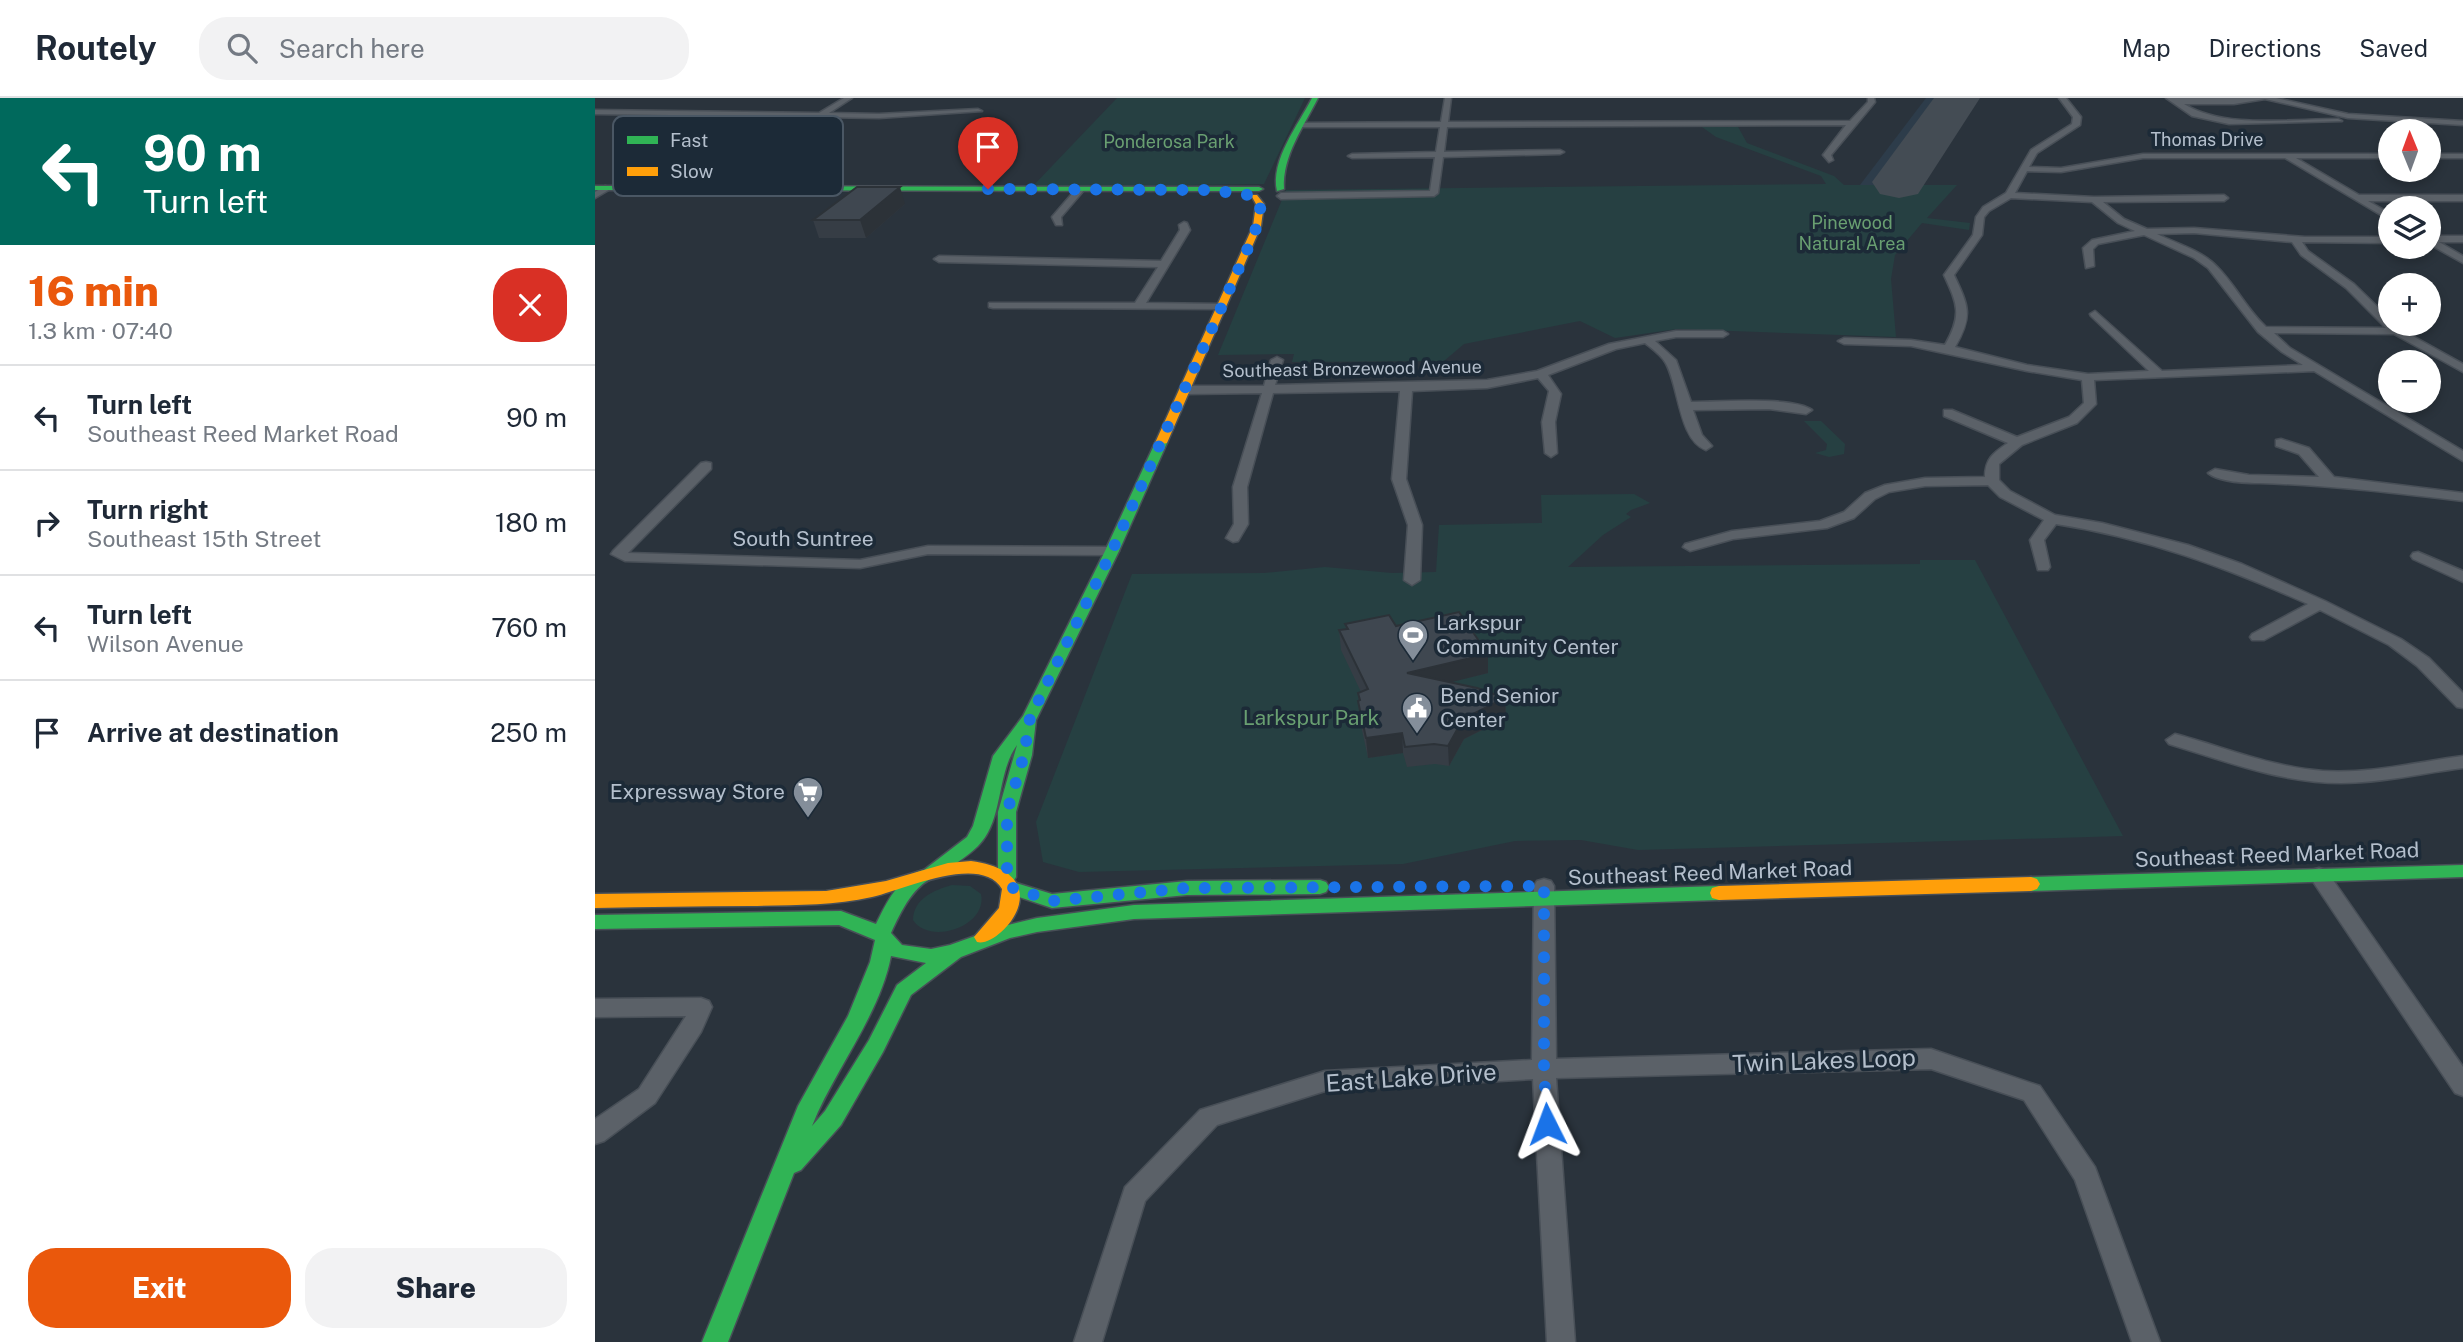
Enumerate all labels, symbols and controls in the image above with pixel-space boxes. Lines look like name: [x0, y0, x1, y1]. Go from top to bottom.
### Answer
search box: [199, 17, 689, 80]
text: Routely: [35, 29, 157, 67]
icon: search: [223, 29, 261, 67]
text: Search here: [279, 33, 425, 64]
text: Map: [2122, 34, 2171, 62]
text: Directions: [2209, 34, 2321, 62]
text: Saved: [2359, 34, 2428, 62]
legend: [613, 116, 843, 196]
pin: [958, 117, 1018, 189]
north arrow: [2378, 119, 2441, 182]
map controls: [2378, 119, 2441, 413]
text: 90 m: [143, 124, 262, 182]
icon: left: [28, 126, 119, 217]
icon: arrive: [969, 128, 1007, 166]
text: Fast: [670, 129, 708, 151]
street label: Thomas Drive: [2150, 129, 2264, 150]
park label: Ponderosa Park: [1103, 131, 1235, 152]
text: Slow: [670, 160, 714, 182]
text: Turn left: [143, 183, 268, 220]
button: layers: [2378, 196, 2441, 259]
park label: Pinewood Natural Area: [1799, 212, 1905, 254]
text: 16 min: [28, 266, 159, 315]
button: close: [493, 268, 567, 342]
button: +: [2378, 273, 2441, 336]
text: 1.3 km · 07:40: [28, 317, 173, 344]
button: −: [2378, 350, 2441, 413]
street label: Southeast Bronzewood Avenue: [1222, 356, 1482, 381]
text: Turn left: [87, 389, 192, 420]
icon: left: [28, 399, 66, 437]
text: 90 m: [506, 402, 567, 433]
text: Southeast Reed Market Road: [87, 420, 399, 447]
text: Turn right: [87, 494, 209, 525]
icon: right: [28, 504, 66, 542]
text: 180 m: [495, 507, 567, 538]
text: Southeast 15th Street: [87, 525, 321, 552]
street label: South Suntree: [732, 526, 874, 551]
text: Turn left: [87, 599, 192, 630]
icon: left: [28, 609, 66, 647]
place label: Larkspur Community Center: [1436, 610, 1619, 659]
text: 760 m: [491, 612, 567, 643]
sports icon: Larkspur Community Center: [1396, 618, 1430, 662]
text: Wilson Avenue: [87, 630, 244, 657]
place label: Bend Senior Center: [1440, 683, 1559, 732]
public building icon: Bend Senior Center: [1400, 691, 1434, 735]
park label: Larkspur Park: [1243, 705, 1380, 730]
icon: arrive: [28, 714, 66, 752]
text: Arrive at destination: [87, 717, 339, 748]
text: 250 m: [490, 717, 567, 748]
supermarket icon: Expressway Store: [791, 775, 825, 819]
place label: Expressway Store: [610, 779, 785, 804]
street label: Southeast Reed Market Road: [2134, 837, 2420, 872]
street label: Southeast Reed Market Road: [1567, 855, 1853, 890]
street label: Twin Lakes Loop: [1732, 1043, 1916, 1077]
street label: East Lake Drive: [1325, 1057, 1497, 1097]
position arrow: [1510, 1087, 1584, 1161]
button: Exit: [28, 1248, 291, 1328]
button: Share: [305, 1248, 567, 1328]

